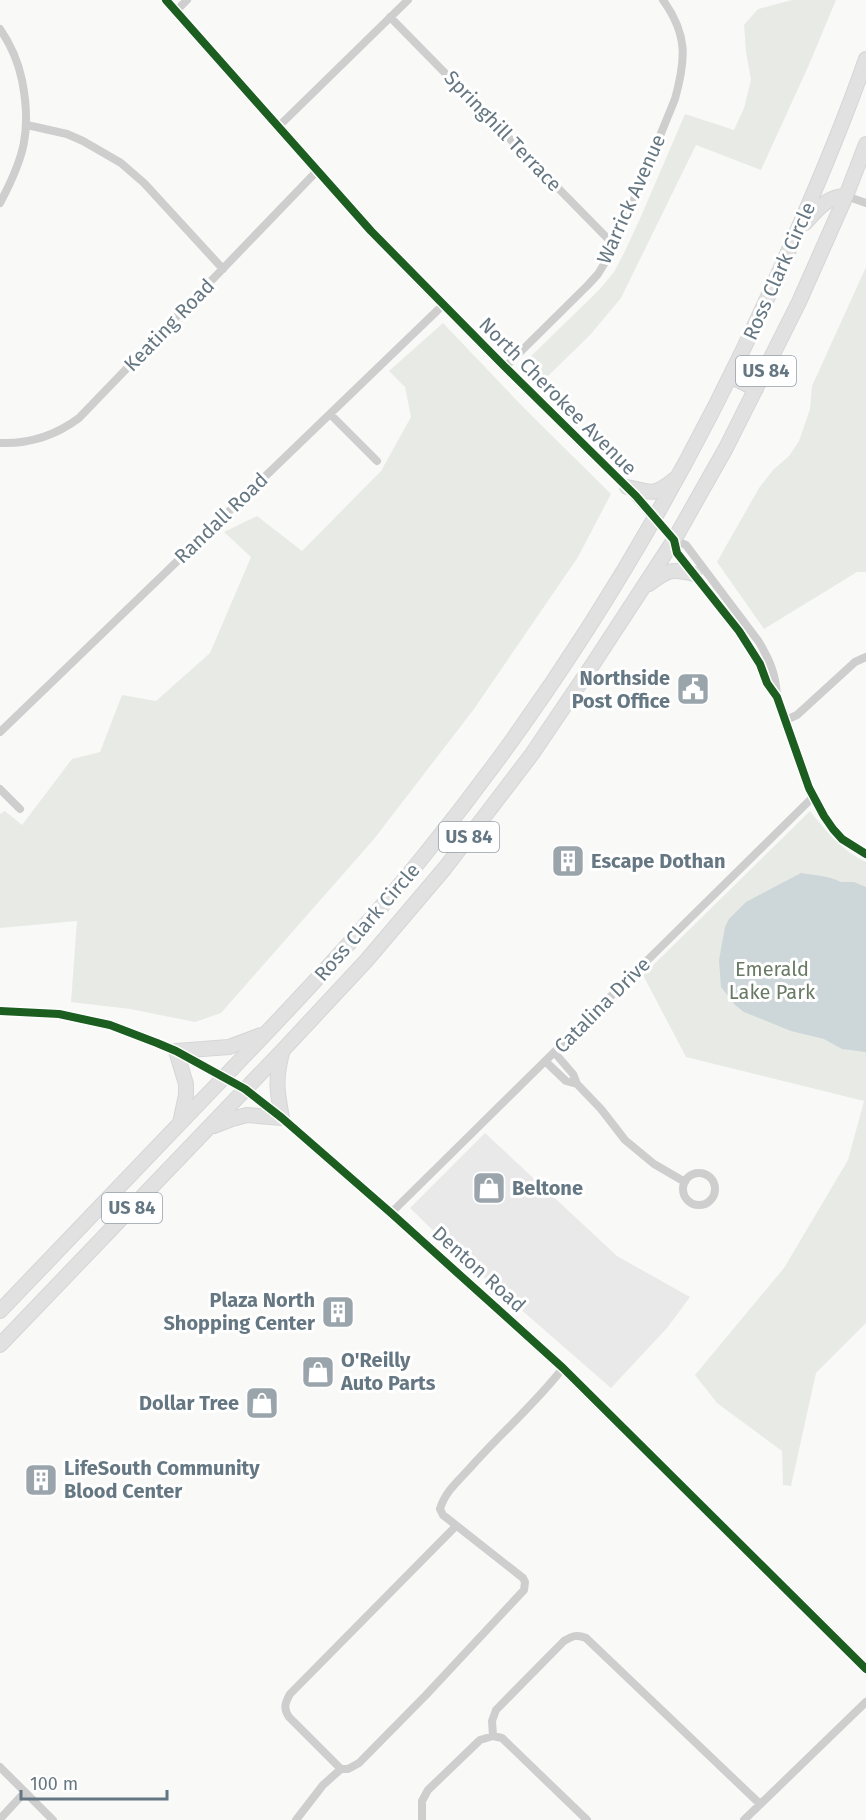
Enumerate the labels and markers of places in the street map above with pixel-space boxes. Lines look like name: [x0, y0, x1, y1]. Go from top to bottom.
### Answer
place label: Northside Post Office: [572, 666, 670, 713]
public building icon: Northside Post Office: [675, 671, 711, 707]
building icon: Escape Dothan: [550, 843, 586, 879]
place label: Escape Dothan: [591, 849, 726, 873]
shop icon: Beltone: [471, 1170, 507, 1206]
place label: Beltone: [512, 1176, 583, 1200]
place label: Plaza North Shopping Center: [163, 1288, 316, 1335]
building icon: Plaza North Shopping Center: [320, 1294, 356, 1330]
place label: O'Reilly Auto Parts: [340, 1348, 436, 1395]
shop icon: O'Reilly Auto Parts: [300, 1354, 336, 1390]
shop icon: Dollar Tree: [244, 1385, 280, 1421]
place label: Dollar Tree: [139, 1391, 239, 1415]
place label: LifeSouth Community Blood Center: [64, 1456, 260, 1503]
building icon: LifeSouth Community Blood Center: [23, 1462, 59, 1498]

